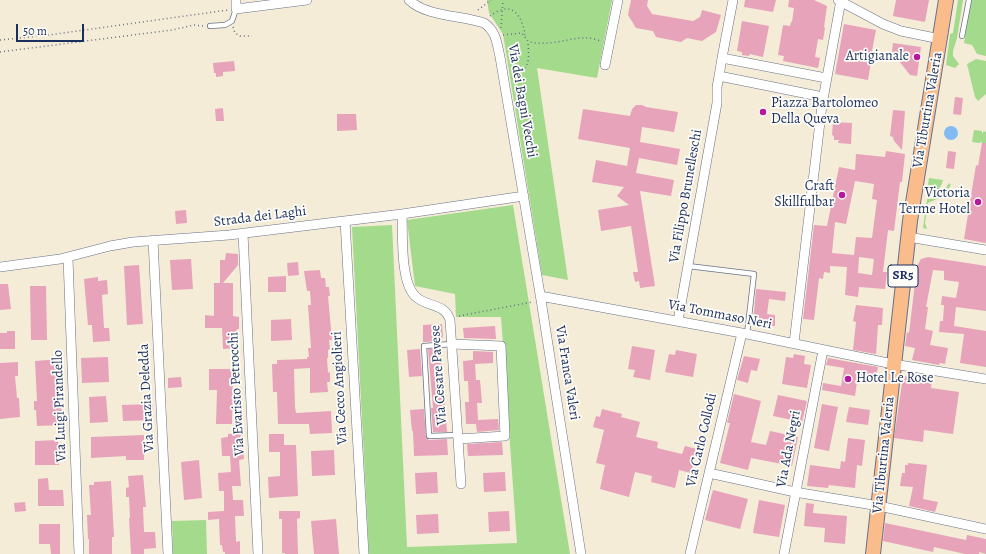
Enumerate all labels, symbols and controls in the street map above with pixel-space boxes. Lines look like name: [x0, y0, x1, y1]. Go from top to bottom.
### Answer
scale bar: [18, 16, 86, 42]
text: 50 m: [23, 23, 47, 39]
street label: Via dei Bagni Vecchi: [504, 43, 540, 159]
place label: Artigianale: [846, 49, 909, 65]
street label: Via Tiburtina Valeria: [910, 51, 946, 169]
marker: Artigianale: [912, 52, 922, 62]
place label: Piazza Bartolomeo Della Queva: [771, 96, 878, 128]
marker: Piazza Bartolomeo Della Queva: [758, 107, 768, 117]
street label: Via Filippo Brunelleschi: [666, 128, 706, 264]
place label: Craft Skillfulbar: [774, 179, 834, 212]
place label: Victoria Terme Hotel: [899, 186, 970, 218]
marker: Craft Skillfulbar: [837, 190, 847, 200]
marker: Victoria Terme Hotel: [973, 197, 983, 207]
street label: Strada dei Laghi: [213, 203, 307, 231]
road number: SR5: [888, 265, 918, 287]
street label: Via Tommaso Neri: [667, 297, 773, 333]
street label: Via Cesare Pavese: [427, 324, 451, 426]
street label: Via Franca Valeri: [551, 324, 583, 422]
street label: Via Cecco Angiolieri: [329, 331, 351, 445]
street label: Via Evaristo Petrocchi: [225, 332, 249, 456]
street label: Via Grazia Deledda: [136, 343, 158, 453]
street label: Via Luigi Pirandello: [50, 350, 70, 462]
place label: Hotel Le Rose: [856, 371, 933, 387]
marker: Hotel Le Rose: [843, 374, 853, 384]
street label: Via Carlo Collodi: [683, 391, 721, 489]
street label: Via Tiburtina Valeria: [870, 396, 898, 514]
street label: Via Ada Negri: [773, 409, 805, 489]

